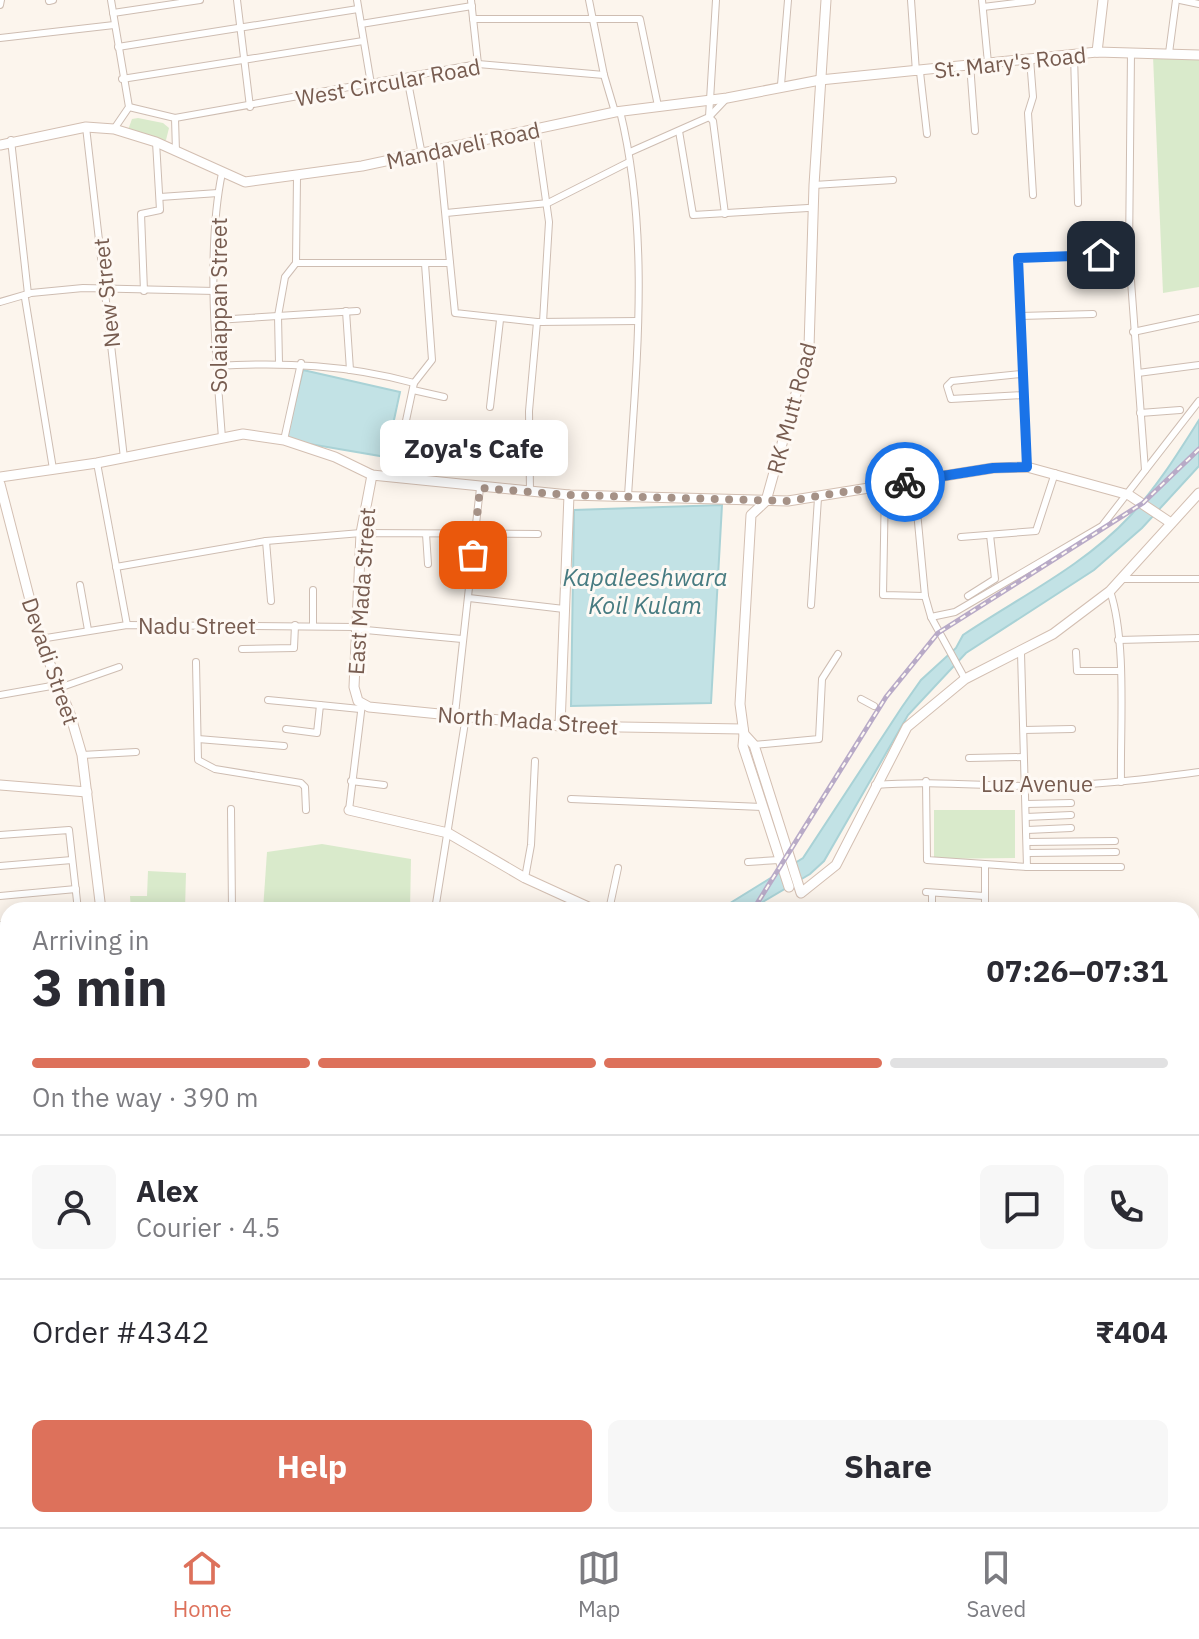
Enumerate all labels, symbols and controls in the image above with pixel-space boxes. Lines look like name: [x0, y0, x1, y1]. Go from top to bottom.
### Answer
street label: St. Mary's Road: [932, 40, 1088, 84]
street label: West Circular Road: [293, 51, 483, 113]
street label: Mandaveli Road: [383, 115, 543, 175]
street label: Solaiappan Street: [204, 217, 233, 393]
pin: [1067, 221, 1135, 289]
icon: home: [1079, 233, 1123, 277]
street label: New Street: [86, 237, 126, 349]
street label: RK Mutt Road: [760, 339, 822, 477]
callout: Zoya's Cafe: [379, 419, 567, 475]
text: Zoya's Cafe: [404, 431, 544, 465]
courier: [865, 442, 945, 522]
icon: bike: [883, 460, 927, 504]
street label: East Mada Street: [341, 506, 381, 676]
pin: [439, 521, 507, 589]
icon: bag: [451, 533, 495, 577]
water label: Kapaleeshwara Koil Kulam: [563, 561, 727, 621]
street label: Devadi Street: [16, 593, 86, 729]
street label: Nadu Street: [138, 611, 256, 640]
street label: North Mada Street: [437, 699, 619, 741]
street label: Luz Avenue: [981, 769, 1093, 798]
text: Arriving in: [32, 923, 149, 957]
text: 07:26–07:31: [987, 951, 1168, 990]
text: 3 min: [32, 953, 168, 1020]
text: On the way · 390 m: [32, 1080, 258, 1114]
button: person: [32, 1165, 116, 1249]
button: chat: [980, 1165, 1064, 1249]
button: phone: [1084, 1165, 1168, 1249]
text: Alex: [136, 1171, 199, 1210]
text: Courier · 4.5: [136, 1210, 280, 1244]
text: Order #4342: [32, 1312, 209, 1351]
text: ₹404: [1095, 1312, 1168, 1351]
button: Help: [32, 1420, 592, 1512]
button: Share: [608, 1420, 1168, 1512]
tab: Home: [173, 1546, 232, 1623]
tab: Map: [577, 1546, 621, 1623]
tab: Saved: [966, 1546, 1026, 1623]

